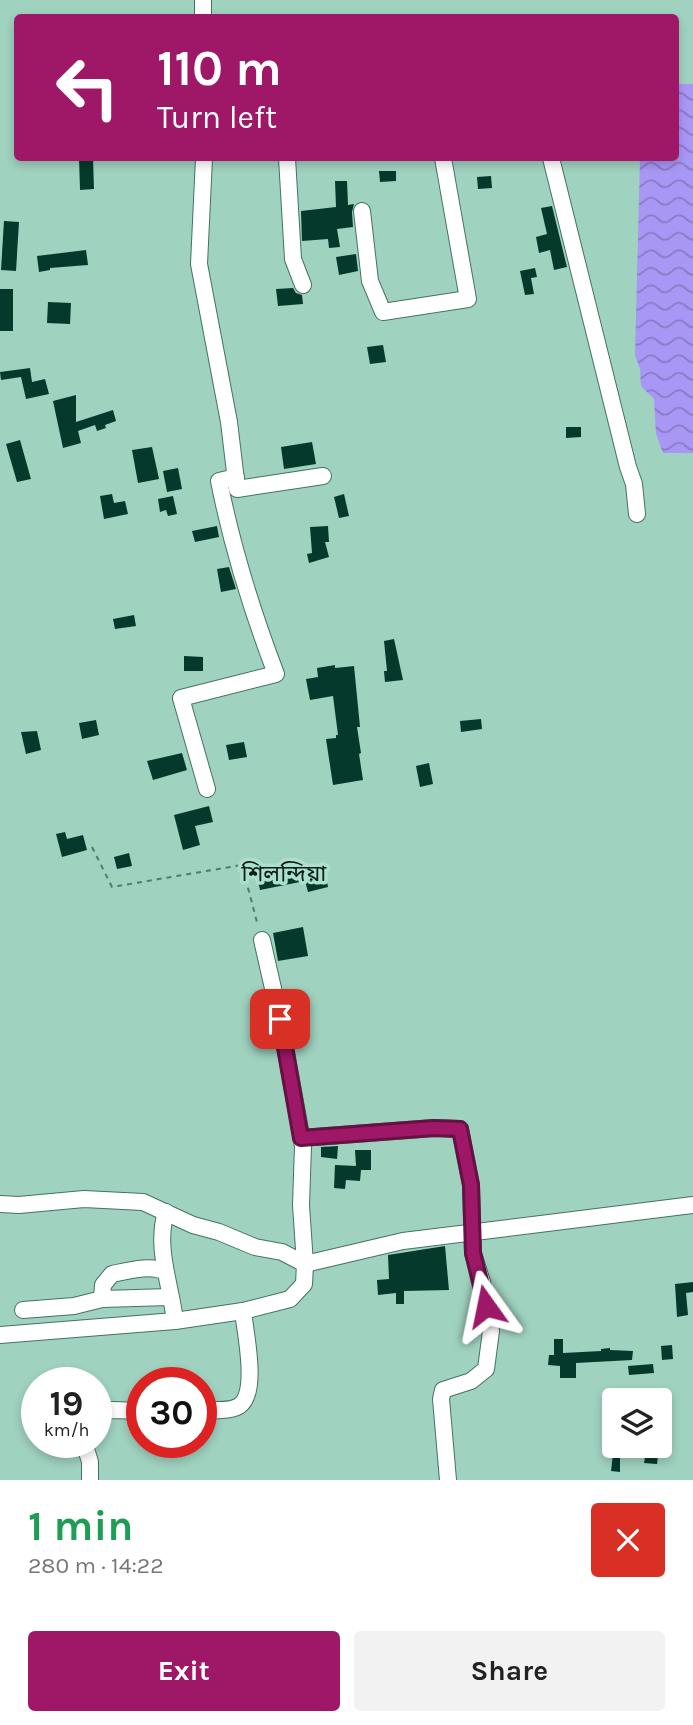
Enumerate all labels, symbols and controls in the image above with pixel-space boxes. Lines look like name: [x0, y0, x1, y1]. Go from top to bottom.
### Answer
text: 110 m: [157, 40, 282, 97]
icon: left: [42, 42, 133, 133]
text: Turn left: [157, 99, 277, 136]
district label: শিলন্দিয়া: [241, 860, 327, 887]
pin: [250, 989, 310, 1049]
icon: arrive: [261, 1000, 299, 1038]
position arrow: [449, 1269, 523, 1343]
speed limit sign: 30: [126, 1367, 217, 1458]
text: 19: [50, 1383, 83, 1424]
map controls: [602, 1388, 672, 1458]
button: layers: [602, 1388, 672, 1458]
text: km/h: [44, 1419, 89, 1441]
text: 1 min: [28, 1501, 133, 1551]
button: close: [591, 1503, 665, 1577]
text: 280 m · 14:22: [28, 1552, 164, 1579]
button: Exit: [28, 1631, 340, 1711]
button: Share: [354, 1631, 665, 1711]

